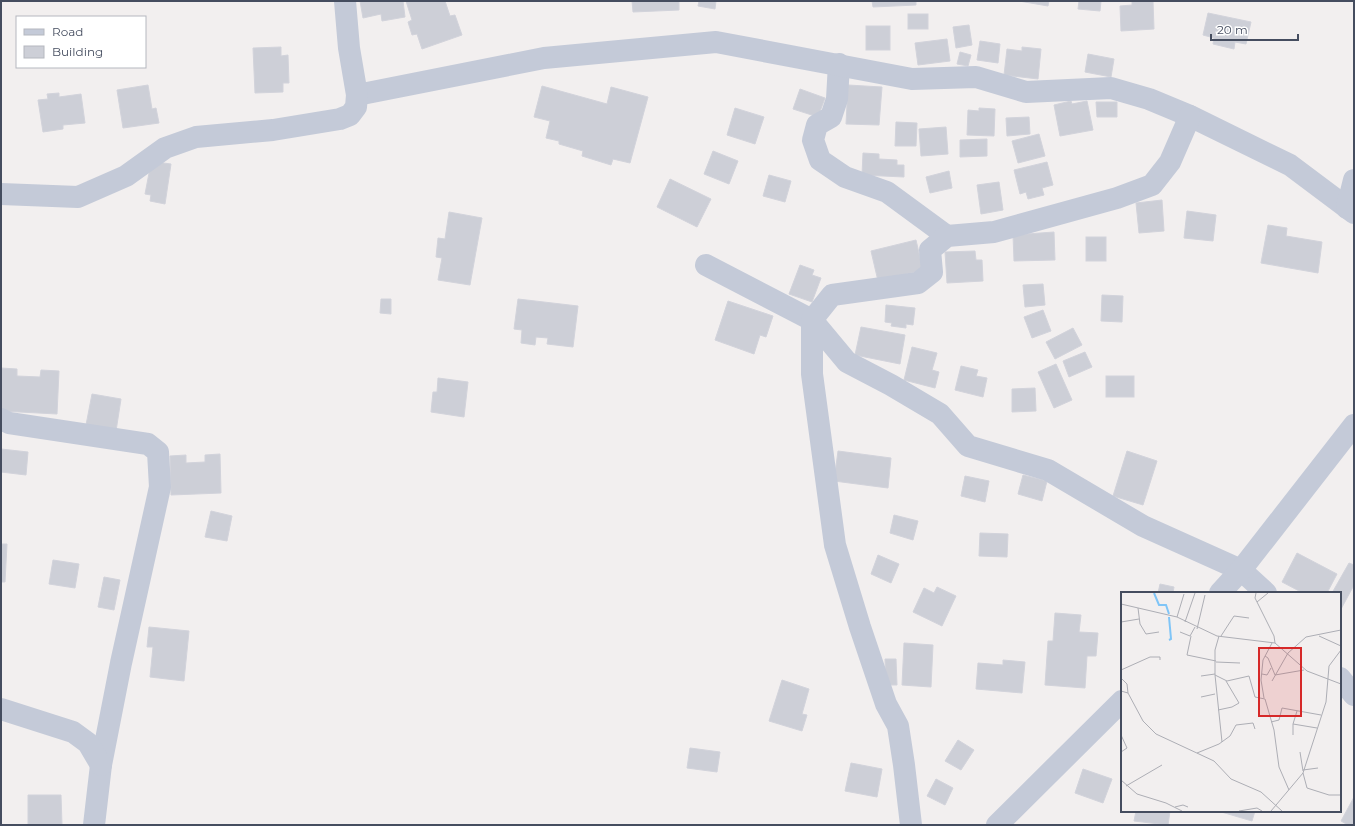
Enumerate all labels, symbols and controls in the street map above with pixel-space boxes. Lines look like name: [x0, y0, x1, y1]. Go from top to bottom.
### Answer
legend: [16, 16, 146, 68]
scale bar: [1211, 16, 1298, 42]
text: 20 m: [1217, 22, 1248, 37]
text: Road: [52, 24, 83, 39]
text: Building: [52, 44, 103, 59]
inset map: [1121, 592, 1341, 812]

